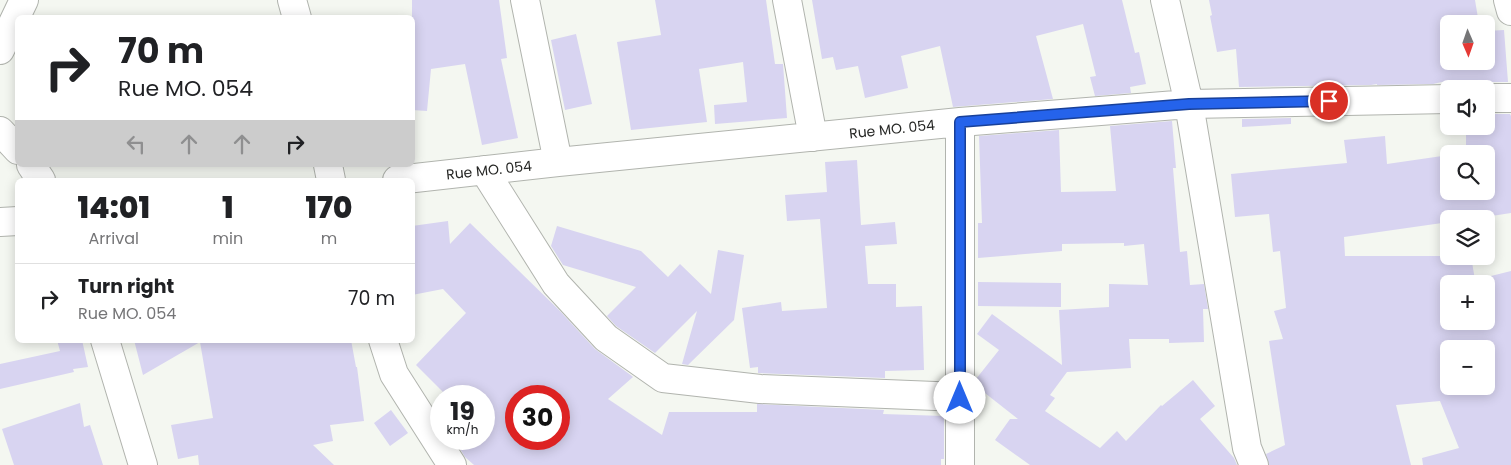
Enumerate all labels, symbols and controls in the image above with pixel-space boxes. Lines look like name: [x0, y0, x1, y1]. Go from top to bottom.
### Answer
north arrow: [1440, 15, 1495, 70]
map controls: [1440, 15, 1495, 395]
text: 70 m: [118, 26, 204, 75]
icon: right: [35, 35, 100, 100]
text: Rue MO. 054: [118, 73, 253, 104]
pin: [1308, 80, 1350, 122]
button: sound: [1440, 80, 1495, 135]
icon: arrive: [1315, 87, 1343, 115]
street label: Rue MO. 054: [848, 115, 936, 143]
icon: left: [122, 130, 150, 158]
icon: ahead: [175, 130, 203, 158]
icon: ahead: [228, 130, 256, 158]
icon: right: [281, 130, 309, 158]
button: search: [1440, 145, 1495, 200]
street label: Rue MO. 054: [445, 156, 533, 184]
text: 14:01: [77, 186, 150, 229]
text: 1: [222, 186, 234, 229]
text: 170: [306, 186, 353, 229]
button: layers: [1440, 210, 1495, 265]
text: Arrival: [89, 227, 139, 250]
text: min: [213, 227, 243, 250]
text: m: [321, 227, 337, 250]
text: Turn right: [78, 273, 174, 300]
button: +: [1440, 275, 1495, 330]
icon: right: [35, 285, 63, 313]
text: 70 m: [348, 285, 395, 312]
text: Rue MO. 054: [78, 302, 176, 325]
button: −: [1440, 340, 1495, 395]
position arrow: [933, 371, 985, 423]
speed limit sign: 30: [505, 385, 570, 450]
text: 19: [450, 394, 475, 429]
text: km/h: [447, 421, 478, 438]

